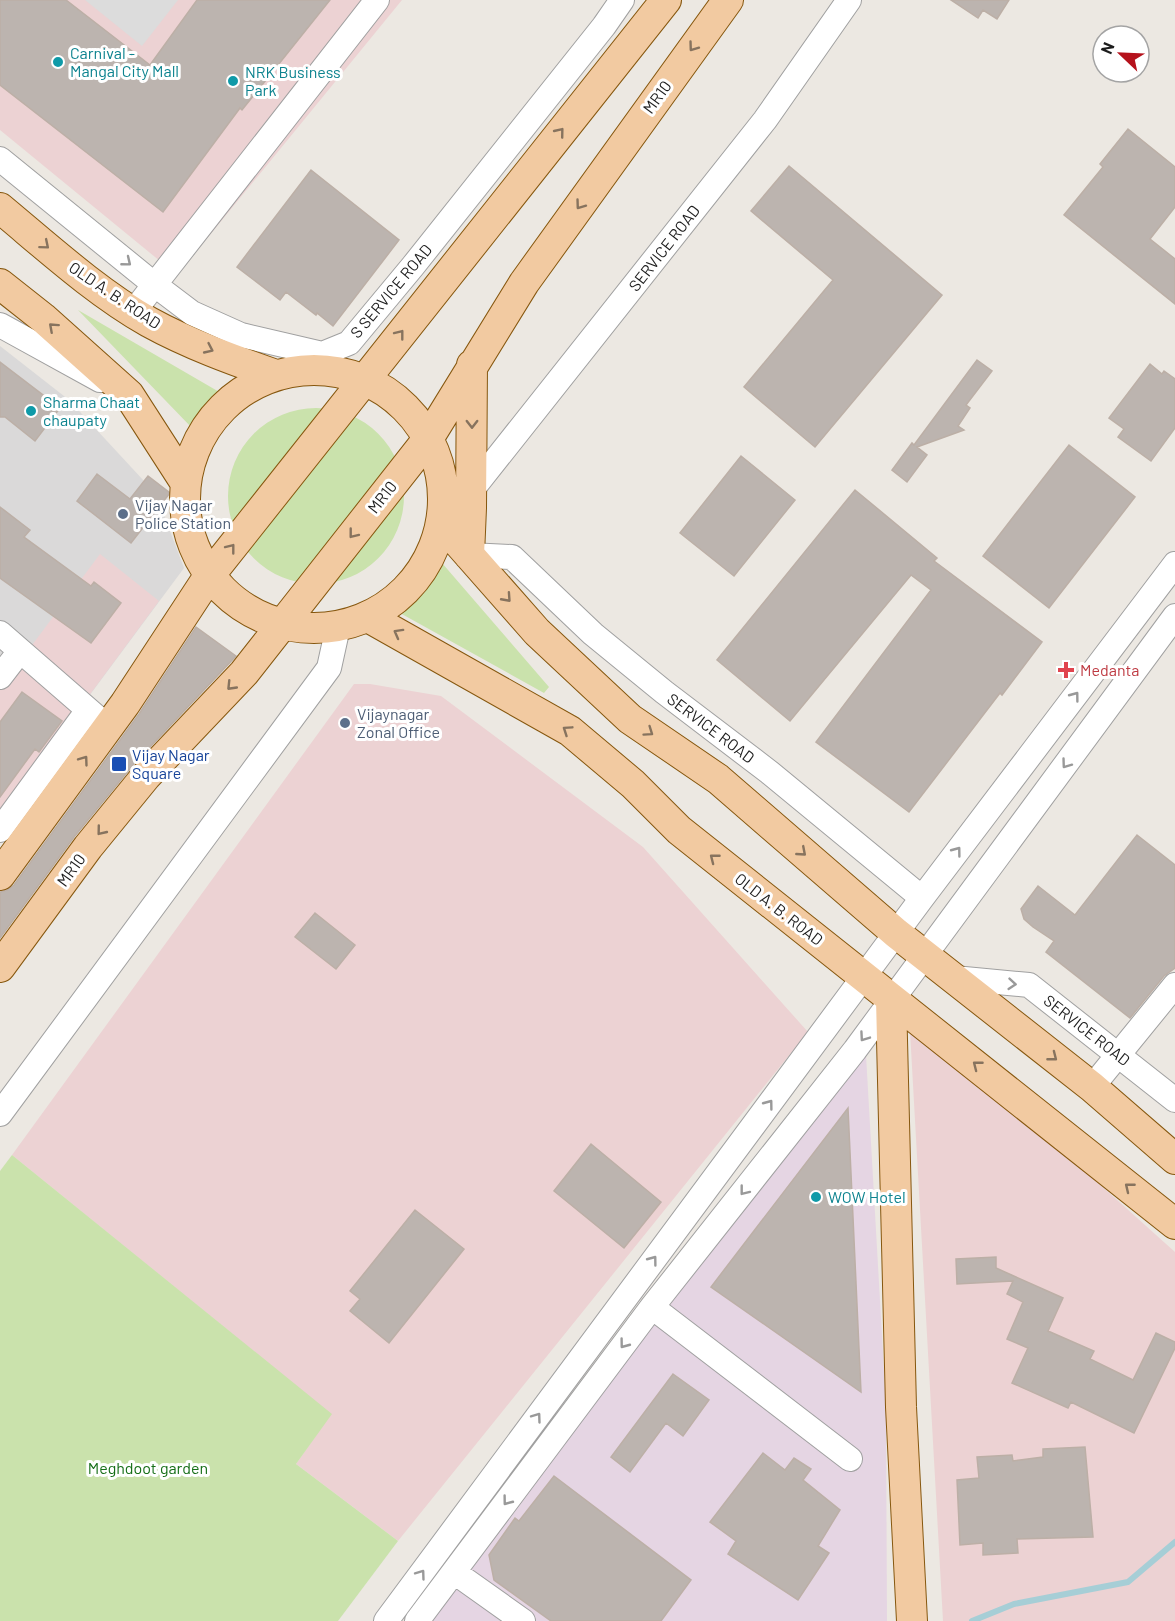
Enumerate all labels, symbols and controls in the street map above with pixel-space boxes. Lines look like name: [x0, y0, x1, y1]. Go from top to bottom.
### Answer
north arrow: [1091, 24, 1151, 84]
text: N: [1096, 39, 1118, 57]
one-way arrow: [689, 40, 700, 51]
place label: Carnival - Mangal City Mall: [70, 43, 179, 80]
marker: Carnival - Mangal City Mall: [51, 55, 65, 69]
place label: NRK Business Park: [245, 62, 341, 99]
marker: NRK Business Park: [226, 74, 240, 88]
street label: MR10: [638, 77, 675, 117]
one-way arrow: [553, 127, 564, 138]
one-way arrow: [576, 199, 587, 210]
street label: SERVICE ROAD: [624, 201, 703, 295]
one-way arrow: [38, 238, 49, 249]
street label: S SERVICE ROAD: [346, 240, 435, 341]
one-way arrow: [120, 255, 131, 266]
street label: OLD A. B. ROAD: [66, 257, 165, 332]
one-way arrow: [49, 323, 60, 334]
one-way arrow: [393, 330, 404, 341]
one-way arrow: [202, 342, 213, 354]
place label: Sharma Chaat chaupaty: [43, 392, 140, 429]
marker: Sharma Chaat chaupaty: [24, 404, 38, 418]
one-way arrow: [466, 419, 478, 428]
street label: MR10: [363, 477, 400, 517]
place label: Vijay Nagar Police Station: [135, 495, 231, 532]
marker: Vijay Nagar Police Station: [116, 507, 130, 521]
one-way arrow: [350, 527, 361, 538]
one-way arrow: [224, 544, 235, 555]
one-way arrow: [500, 592, 511, 602]
one-way arrow: [394, 629, 404, 640]
place label: Medanta: [1080, 660, 1140, 679]
marker: Medanta: [1057, 661, 1075, 679]
one-way arrow: [228, 679, 239, 690]
street label: SERVICE ROAD: [664, 689, 759, 767]
one-way arrow: [1068, 692, 1079, 703]
place label: Vijaynagar Zonal Office: [357, 704, 440, 741]
marker: Vijaynagar Zonal Office: [338, 716, 352, 730]
one-way arrow: [642, 725, 653, 736]
one-way arrow: [563, 726, 574, 737]
place label: Vijay Nagar Square: [132, 745, 210, 782]
marker: Vijay Nagar Square: [110, 755, 128, 773]
one-way arrow: [77, 756, 88, 767]
one-way arrow: [1062, 758, 1073, 769]
one-way arrow: [97, 824, 108, 835]
one-way arrow: [795, 845, 806, 856]
one-way arrow: [950, 847, 961, 858]
street label: MR10: [52, 850, 89, 890]
one-way arrow: [710, 854, 721, 865]
street label: OLD A. B. ROAD: [732, 868, 827, 949]
one-way arrow: [1008, 977, 1017, 990]
street label: SERVICE ROAD: [1040, 990, 1134, 1069]
one-way arrow: [860, 1031, 871, 1042]
one-way arrow: [1046, 1049, 1057, 1060]
one-way arrow: [973, 1062, 984, 1073]
one-way arrow: [762, 1099, 773, 1110]
one-way arrow: [1125, 1183, 1136, 1194]
one-way arrow: [740, 1184, 751, 1195]
place label: WOW Hotel: [828, 1187, 906, 1206]
marker: WOW Hotel: [809, 1190, 823, 1204]
one-way arrow: [646, 1256, 657, 1267]
one-way arrow: [620, 1338, 631, 1349]
one-way arrow: [530, 1412, 541, 1423]
park label: Meghdoot garden: [88, 1458, 208, 1477]
one-way arrow: [503, 1494, 514, 1505]
one-way arrow: [414, 1569, 425, 1580]

